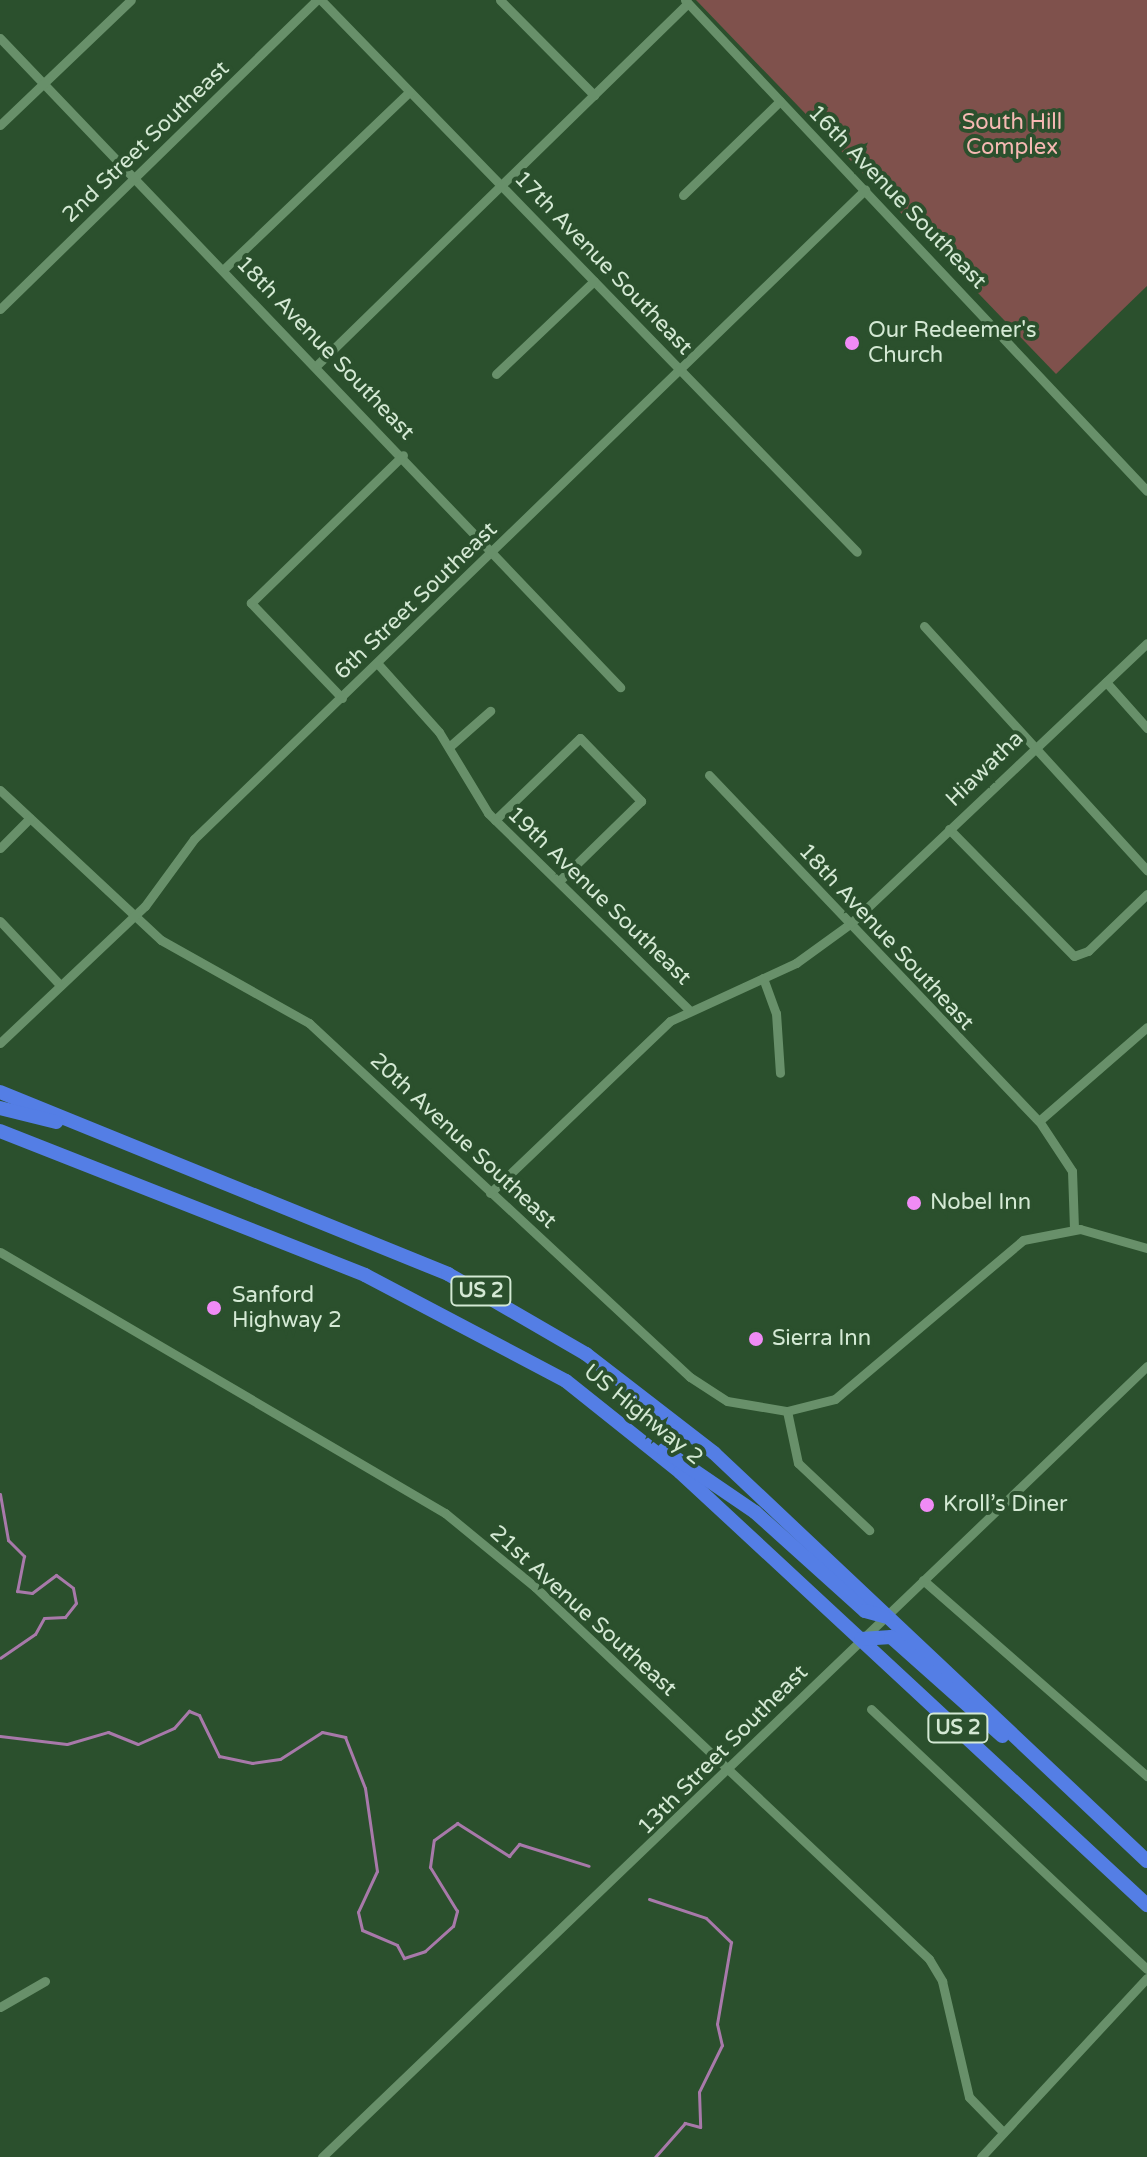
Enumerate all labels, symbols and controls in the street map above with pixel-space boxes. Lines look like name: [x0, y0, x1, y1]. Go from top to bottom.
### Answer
street label: 2nd Street Southeast: [57, 56, 235, 228]
street label: 16th Avenue Southeast: [802, 100, 992, 294]
park label: South Hill Complex: [962, 109, 1062, 160]
street label: 17th Avenue Southeast: [508, 166, 698, 360]
street label: 18th Avenue Southeast: [230, 251, 420, 445]
place label: Our Redeemer's Church: [868, 317, 1037, 368]
marker: Our Redeemer's Church: [843, 334, 861, 352]
street label: 6th Street Southeast: [329, 517, 503, 685]
street label: Hiawatha: [941, 726, 1029, 812]
street label: 19th Avenue Southeast: [502, 801, 696, 991]
street label: 18th Avenue Southeast: [793, 838, 979, 1036]
street label: 20th Avenue Southeast: [364, 1048, 562, 1234]
place label: Nobel Inn: [930, 1190, 1031, 1216]
marker: Nobel Inn: [905, 1194, 923, 1212]
road number: US 2: [449, 1275, 513, 1307]
place label: Sanford Highway 2: [232, 1282, 342, 1334]
marker: Sanford Highway 2: [203, 1297, 225, 1319]
place label: Sierra Inn: [772, 1326, 871, 1352]
marker: Sierra Inn: [747, 1330, 765, 1348]
street label: US Highway 2: [578, 1359, 708, 1471]
place label: Kroll’s Diner: [943, 1492, 1067, 1518]
marker: Kroll’s Diner: [918, 1496, 936, 1514]
street label: 21st Avenue Southeast: [484, 1520, 682, 1702]
street label: 13th Street Southeast: [633, 1660, 813, 1840]
road number: US 2: [926, 1712, 990, 1744]

